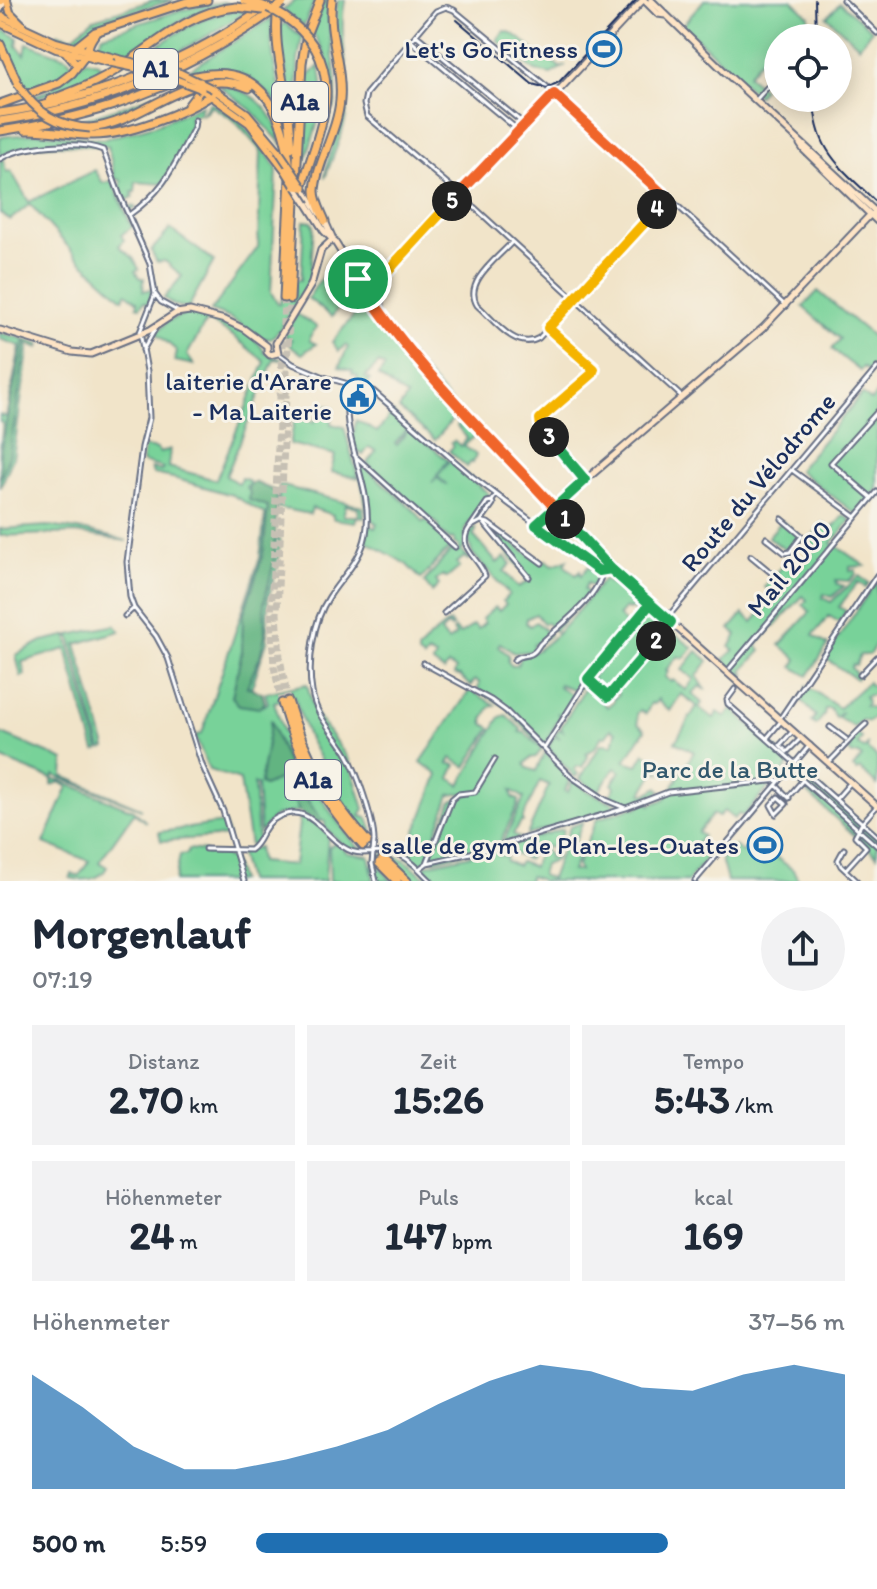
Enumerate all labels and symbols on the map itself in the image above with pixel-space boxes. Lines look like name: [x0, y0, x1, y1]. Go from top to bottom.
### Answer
sports icon: Let's Go Fitness: [585, 30, 623, 68]
place label: Let's Go Fitness: [404, 33, 578, 65]
road number: A1: [134, 49, 178, 89]
road number: A1a: [272, 82, 328, 122]
pin: 5: [432, 181, 472, 221]
pin: 4: [637, 189, 677, 229]
pin: [324, 245, 392, 313]
place label: laiterie d'Arare - Ma Laiterie: [165, 365, 332, 427]
public building icon: laiterie d'Arare - Ma Laiterie: [339, 377, 377, 415]
street label: Route du Vélodrome: [674, 386, 842, 578]
pin: 3: [529, 417, 569, 457]
pin: 1: [545, 499, 585, 539]
street label: Mail 2000: [740, 513, 838, 623]
pin: 2: [636, 621, 676, 661]
park label: Parc de la Butte: [642, 753, 818, 785]
road number: A1a: [285, 760, 341, 800]
sports icon: salle de gym de Plan-les-Ouates: [746, 826, 784, 864]
place label: salle de gym de Plan-les-Ouates: [381, 829, 739, 861]

